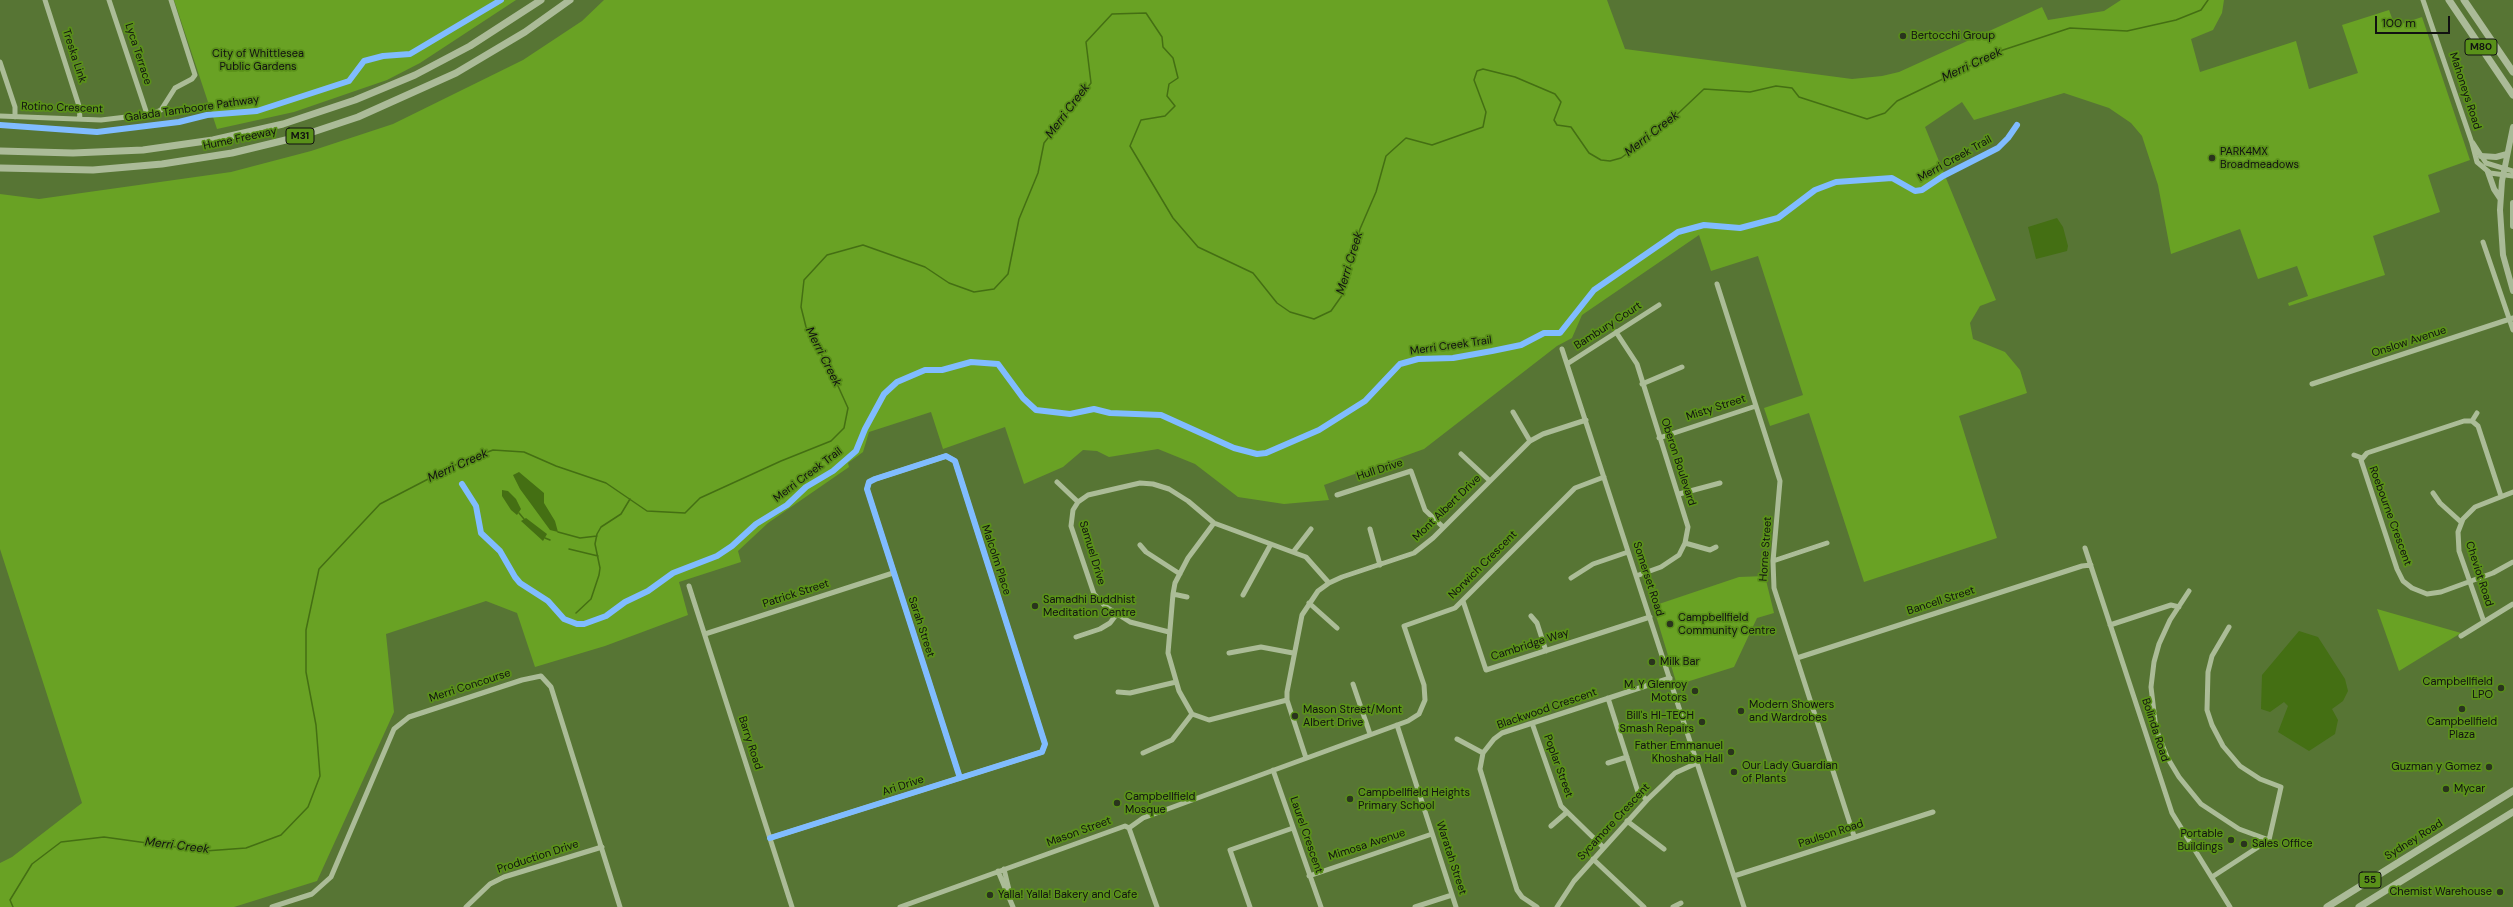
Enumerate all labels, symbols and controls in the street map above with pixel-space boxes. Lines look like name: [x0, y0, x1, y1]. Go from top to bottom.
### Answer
scale bar: [2377, 8, 2452, 34]
text: 100 m: [2382, 15, 2416, 31]
street label: Lyca Terrace: [122, 22, 154, 86]
street label: Treska Link: [59, 27, 89, 85]
place label: Bertocchi Group: [1911, 29, 1995, 43]
marker: Bertocchi Group: [1898, 31, 1908, 41]
road number: M80: [2465, 39, 2497, 55]
water label: Merri Creek: [1940, 45, 2004, 85]
park label: City of Whittlesea Public Gardens: [212, 47, 304, 73]
street label: Mahoneys Road: [2446, 51, 2484, 131]
water label: Merri Creek: [1043, 81, 1093, 141]
street label: Galada Tamboore Pathway: [124, 93, 260, 125]
street label: Rotino Crescent: [21, 100, 103, 116]
water label: Merri Creek: [1622, 108, 1682, 160]
street label: Hume Freeway: [202, 125, 278, 153]
road number: M31: [286, 128, 314, 144]
street label: Merri Creek Trail: [1916, 133, 1994, 185]
place label: PARK4MX Broadmeadows: [2220, 145, 2299, 171]
marker: PARK4MX Broadmeadows: [2207, 153, 2217, 163]
water label: Merri Creek: [1334, 230, 1366, 296]
street label: Bambury Court: [1572, 299, 1644, 353]
street label: Onslow Avenue: [2370, 324, 2448, 360]
water label: Merri Creek: [802, 325, 844, 389]
street label: Merri Creek Trail: [1409, 334, 1493, 358]
street label: Misty Street: [1685, 392, 1747, 424]
street label: Oberon Boulevard: [1658, 416, 1698, 508]
street label: Merri Creek Trail: [771, 445, 845, 505]
water label: Merri Creek: [425, 446, 491, 486]
street label: Hull Drive: [1355, 456, 1405, 484]
street label: Roebourne Crescent: [2366, 464, 2414, 568]
street label: Mont Albert Drive: [1410, 472, 1484, 544]
street label: Horne Street: [1757, 516, 1775, 582]
street label: Samuel Drive: [1076, 519, 1108, 587]
street label: Malcolm Place: [978, 523, 1014, 597]
street label: Norwich Crescent: [1446, 528, 1520, 602]
street label: Somerset Road: [1630, 540, 1666, 618]
street label: Cheviot Road: [2462, 540, 2496, 608]
street label: Patrick Street: [761, 577, 831, 611]
street label: Bancell Street: [1905, 584, 1977, 618]
place label: Samadhi Buddhist Meditation Centre: [1043, 593, 1136, 619]
street label: Sarah Street: [905, 595, 937, 659]
marker: Samadhi Buddhist Meditation Centre: [1030, 601, 1040, 611]
place label: Campbellfield Community Centre: [1678, 611, 1775, 637]
marker: Campbellfield Community Centre: [1665, 619, 1675, 629]
street label: Cambridge Way: [1489, 626, 1571, 664]
place label: Milk Bar: [1660, 655, 1700, 669]
marker: Milk Bar: [1647, 657, 1657, 667]
street label: Merri Concourse: [428, 667, 512, 705]
place label: Campbellfield LPO: [2423, 675, 2493, 701]
place label: M. Y Glenroy Motors: [1624, 678, 1687, 704]
marker: Campbellfield LPO: [2496, 683, 2506, 693]
street label: Blackwood Crescent: [1495, 686, 1599, 732]
marker: M. Y Glenroy Motors: [1690, 686, 1700, 696]
street label: Bolinda Road: [2139, 697, 2171, 763]
place label: Modern Showers and Wardrobes: [1749, 698, 1834, 724]
place label: Mason Street/Mont Albert Drive: [1303, 703, 1402, 729]
marker: Campbellfield Plaza: [2457, 704, 2467, 714]
marker: Modern Showers and Wardrobes: [1736, 706, 1746, 716]
place label: Bill's HI-TECH Smash Repairs: [1620, 709, 1694, 735]
marker: Mason Street/Mont Albert Drive: [1290, 711, 1300, 721]
street label: Barry Road: [735, 715, 765, 771]
place label: Campbellfield Plaza: [2427, 715, 2497, 741]
marker: Bill's HI-TECH Smash Repairs: [1697, 717, 1707, 727]
street label: Poplar Street: [1540, 733, 1576, 799]
place label: Father Emmanuel Khoshaba Hall: [1635, 739, 1723, 765]
marker: Father Emmanuel Khoshaba Hall: [1726, 747, 1736, 757]
place label: Our Lady Guardian of Plants: [1742, 759, 1838, 785]
place label: Guzman y Gomez: [2391, 760, 2481, 774]
marker: Guzman y Gomez: [2484, 762, 2494, 772]
marker: Our Lady Guardian of Plants: [1729, 767, 1739, 777]
street label: Ari Drive: [881, 773, 925, 799]
street label: Sycamore Crescent: [1575, 781, 1653, 863]
place label: Mycar: [2454, 782, 2485, 796]
marker: Mycar: [2441, 784, 2451, 794]
place label: Campbellfield Heights Primary School: [1358, 786, 1470, 812]
place label: Campbellfield Mosque: [1125, 790, 1195, 816]
marker: Campbellfield Heights Primary School: [1345, 794, 1355, 804]
street label: Laurel Crescent: [1287, 795, 1325, 875]
marker: Campbellfield Mosque: [1112, 798, 1122, 808]
street label: Mason Street: [1045, 814, 1113, 850]
street label: Paulson Road: [1797, 817, 1865, 851]
street label: Sydney Road: [2383, 817, 2445, 863]
street label: Waratah Street: [1433, 819, 1469, 897]
street label: Mimosa Avenue: [1327, 826, 1407, 864]
place label: Portable Buildings: [2177, 827, 2223, 853]
water label: Merri Creek: [144, 835, 210, 857]
marker: Portable Buildings: [2226, 835, 2236, 845]
place label: Sales Office: [2252, 837, 2312, 851]
street label: Production Drive: [496, 838, 580, 876]
marker: Sales Office: [2239, 839, 2249, 849]
road number: 55: [2359, 872, 2381, 888]
place label: Chemist Warehouse: [2389, 885, 2492, 899]
marker: Chemist Warehouse: [2495, 887, 2505, 897]
place label: Yalla! Yalla! Bakery and Cafe: [998, 888, 1137, 902]
marker: Yalla! Yalla! Bakery and Cafe: [985, 890, 995, 900]

